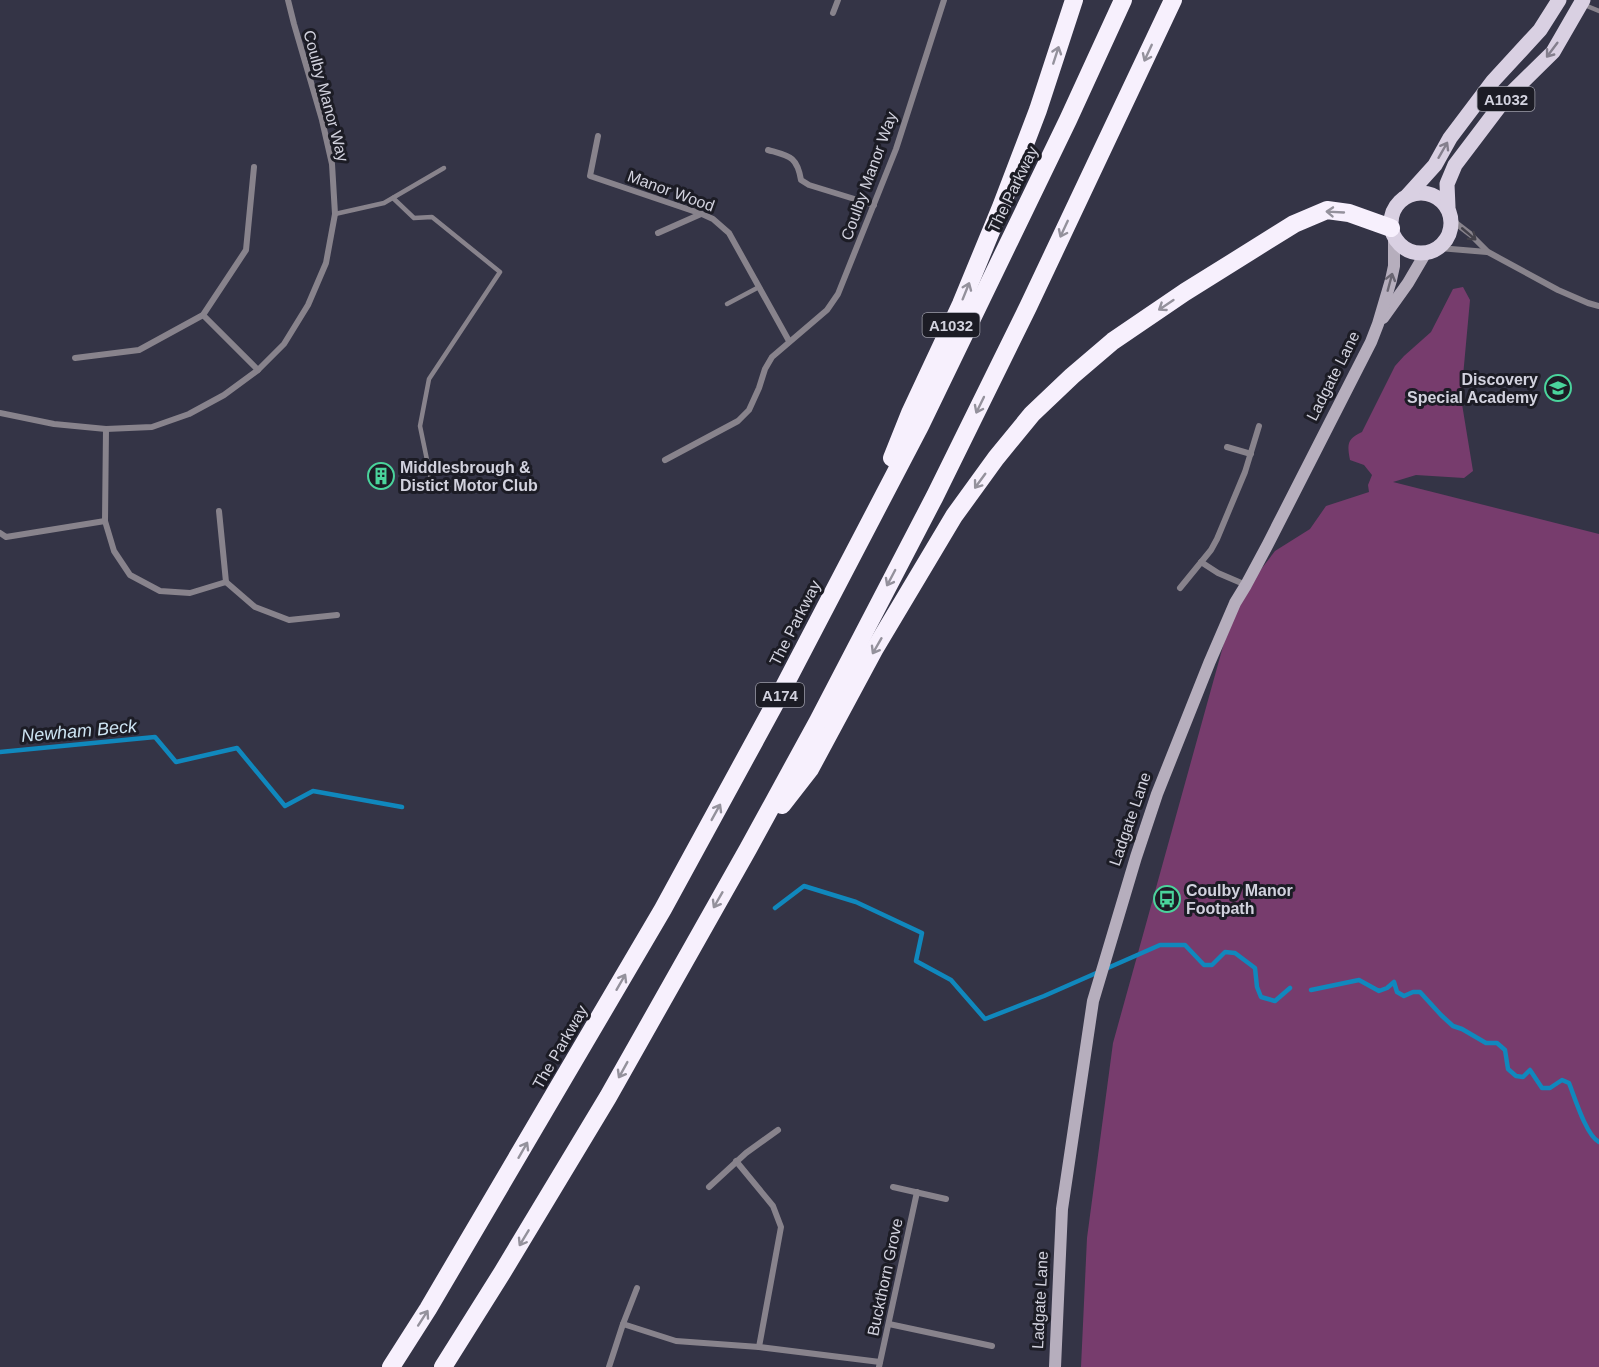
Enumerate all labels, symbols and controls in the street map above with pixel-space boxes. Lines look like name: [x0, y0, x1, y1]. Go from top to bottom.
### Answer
street label: Coulby Manor Way: [300, 28, 352, 164]
one-way arrow: [1546, 42, 1559, 58]
one-way arrow: [1141, 43, 1153, 61]
one-way arrow: [1051, 46, 1062, 65]
road number: A1032: [1478, 87, 1534, 111]
street label: Coulby Manor Way: [838, 109, 900, 243]
one-way arrow: [1437, 142, 1449, 159]
street label: The Parkway: [985, 143, 1041, 235]
street label: Manor Wood: [625, 167, 717, 215]
one-way arrow: [1326, 206, 1346, 217]
one-way arrow: [1058, 220, 1070, 238]
one-way arrow: [1461, 227, 1477, 240]
one-way arrow: [1385, 273, 1396, 292]
one-way arrow: [961, 283, 972, 301]
one-way arrow: [1159, 299, 1175, 311]
road number: A1032: [922, 313, 980, 337]
street label: Ladgate Lane: [1303, 328, 1363, 423]
place label: Discovery Special Academy: [1407, 371, 1538, 406]
school or university icon: Discovery Special Academy: [1543, 373, 1573, 403]
one-way arrow: [973, 395, 985, 413]
place label: Middlesbrough & Distict Motor Club: [400, 459, 538, 494]
building icon: Middlesbrough & Distict Motor Club: [366, 461, 396, 491]
one-way arrow: [974, 472, 986, 488]
one-way arrow: [885, 569, 896, 587]
street label: The Parkway: [766, 578, 824, 668]
one-way arrow: [870, 637, 882, 654]
road number: A174: [756, 683, 804, 707]
water label: Newham Beck: [20, 716, 139, 746]
street label: Ladgate Lane: [1106, 770, 1154, 868]
one-way arrow: [711, 803, 722, 821]
place label: Coulby Manor Footpath: [1186, 882, 1293, 917]
bus stop icon: Coulby Manor Footpath: [1152, 884, 1182, 914]
one-way arrow: [712, 891, 724, 908]
one-way arrow: [615, 974, 627, 991]
street label: The Parkway: [529, 1002, 591, 1092]
one-way arrow: [617, 1061, 629, 1078]
one-way arrow: [517, 1142, 529, 1159]
street label: Buckthorn Grove: [864, 1216, 906, 1337]
one-way arrow: [517, 1229, 529, 1246]
street label: Ladgate Lane: [1029, 1251, 1051, 1349]
one-way arrow: [417, 1310, 429, 1327]

